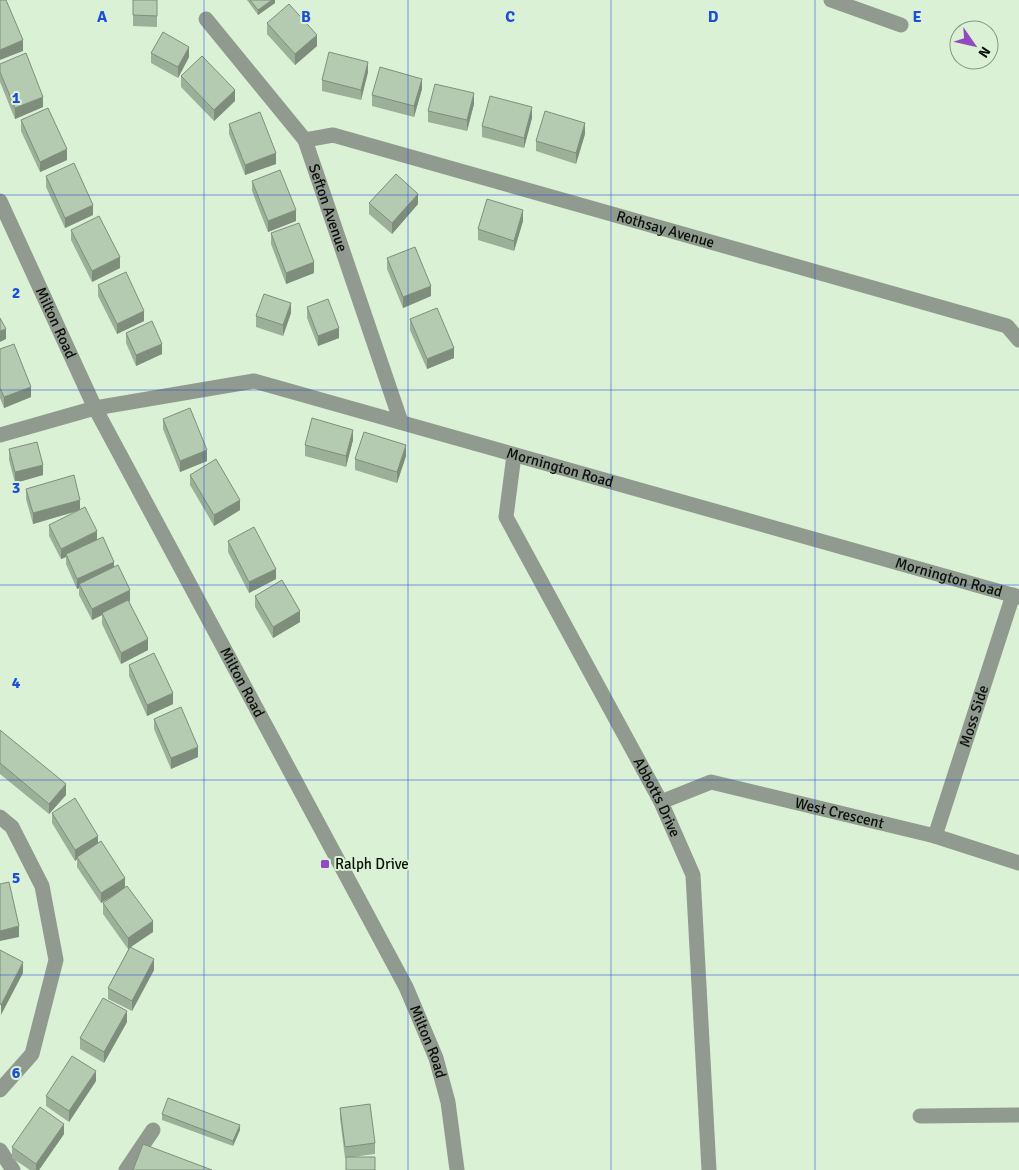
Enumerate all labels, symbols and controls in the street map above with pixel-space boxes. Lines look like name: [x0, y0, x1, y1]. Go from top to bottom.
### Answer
text: A: [97, 7, 108, 27]
text: B: [301, 7, 311, 27]
text: C: [505, 7, 515, 27]
text: D: [708, 7, 719, 27]
text: E: [912, 7, 922, 27]
north arrow: [949, 20, 999, 70]
text: N: [975, 43, 994, 61]
text: 1: [12, 88, 21, 108]
street label: Sefton Avenue: [305, 161, 351, 254]
street label: Rothsay Avenue: [614, 207, 717, 252]
text: 2: [12, 283, 20, 303]
street label: Milton Road: [32, 284, 80, 362]
street label: Mornington Road: [504, 444, 616, 491]
text: 3: [12, 478, 20, 498]
street label: Mornington Road: [893, 554, 1004, 601]
street label: Milton Road: [216, 644, 268, 720]
text: 4: [12, 673, 21, 693]
street label: Moss Side: [955, 683, 992, 749]
street label: Abbotts Drive: [630, 754, 684, 840]
street label: West Crescent: [793, 794, 886, 832]
place label: Ralph Drive: [335, 855, 409, 873]
marker: Ralph Drive: [319, 858, 331, 870]
text: 5: [12, 868, 20, 888]
street label: Milton Road: [406, 1002, 450, 1080]
text: 6: [12, 1063, 21, 1083]

